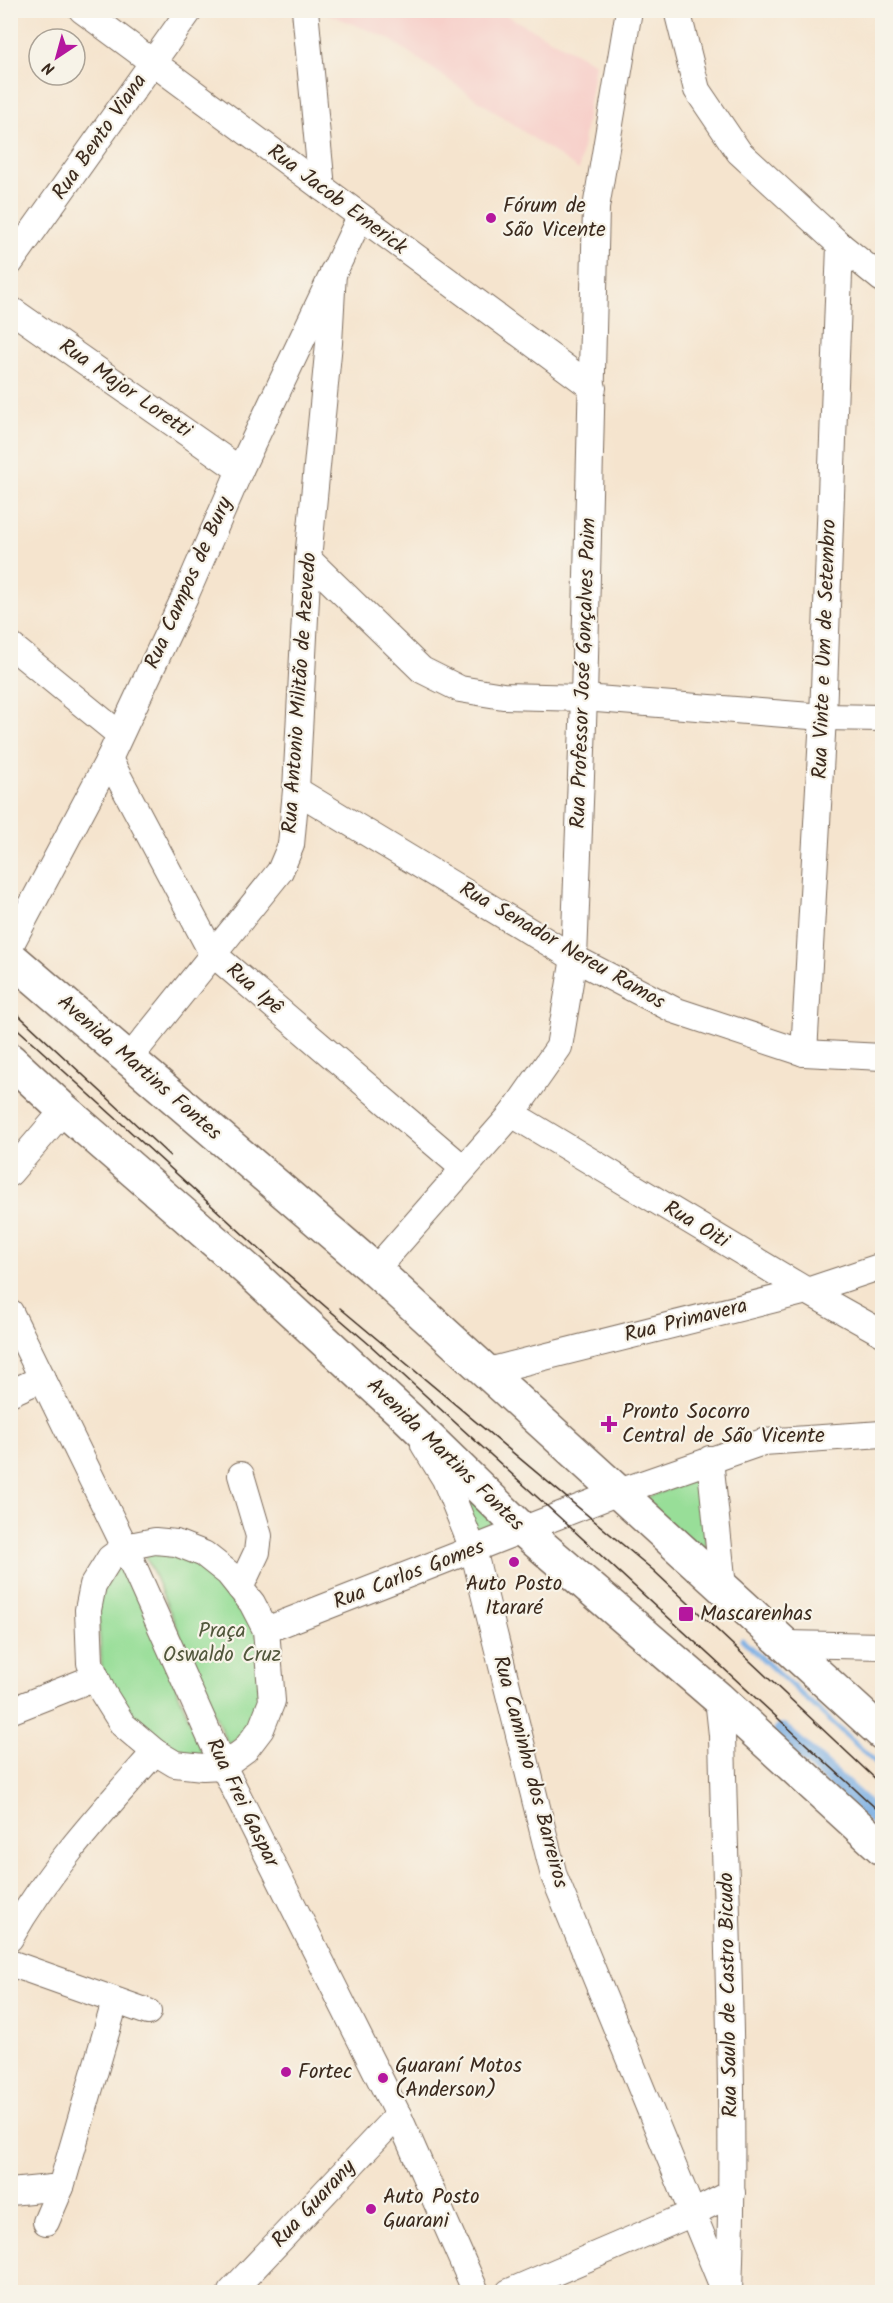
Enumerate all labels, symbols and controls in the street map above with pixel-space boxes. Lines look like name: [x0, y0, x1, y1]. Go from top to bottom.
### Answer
north arrow: [27, 27, 87, 87]
text: N: [38, 55, 61, 81]
street label: Rua Bento Viana: [44, 67, 156, 207]
street label: Rua Jacob Emerick: [260, 136, 414, 264]
place label: Fórum de São Vicente: [503, 190, 606, 247]
marker: Fórum de São Vicente: [484, 211, 498, 225]
street label: Rua Major Loretti: [52, 331, 199, 448]
street label: Rua Campos de Bury: [136, 492, 242, 674]
street label: Rua Professor José Gonçalves Paim: [562, 517, 606, 829]
street label: Rua Vinte e Um de Setembro: [804, 518, 846, 780]
street label: Rua Antonio Militão de Azevedo: [274, 551, 326, 835]
street label: Rua Senador Nereu Ramos: [453, 873, 671, 1019]
street label: Rua Ipê: [218, 955, 290, 1024]
street label: Avenida Martins Fontes: [49, 987, 229, 1149]
street label: Rua Oiti: [657, 1192, 736, 1258]
street label: Rua Primavera: [621, 1290, 751, 1352]
street label: Avenida Martins Fontes: [358, 1370, 532, 1540]
place label: Pronto Socorro Central de São Vicente: [622, 1396, 825, 1453]
marker: Pronto Socorro Central de São Vicente: [600, 1415, 618, 1433]
street label: Rua Carlos Gomes: [329, 1531, 489, 1619]
marker: Auto Posto Itararé: [507, 1555, 521, 1569]
place label: Auto Posto Itararé: [466, 1568, 562, 1625]
place label: Mascarenhas: [700, 1598, 812, 1631]
marker: Mascarenhas: [677, 1605, 695, 1623]
park label: Praça Oswaldo Cruz: [163, 1615, 281, 1672]
street label: Rua Caminho dos Barreiros: [483, 1652, 577, 1892]
street label: Rua Frei Gaspar: [197, 1733, 288, 1874]
street label: Rua Saulo de Castro Bicudo: [710, 1872, 748, 2118]
place label: Guaraní Motos (Anderson): [395, 2050, 522, 2107]
place label: Fortec: [298, 2056, 352, 2089]
marker: Fortec: [279, 2065, 293, 2079]
marker: Guaraní Motos (Anderson): [376, 2071, 390, 2085]
street label: Rua Guarany: [264, 2152, 364, 2256]
place label: Auto Posto Guarani: [383, 2181, 479, 2238]
marker: Auto Posto Guarani: [364, 2202, 378, 2216]

